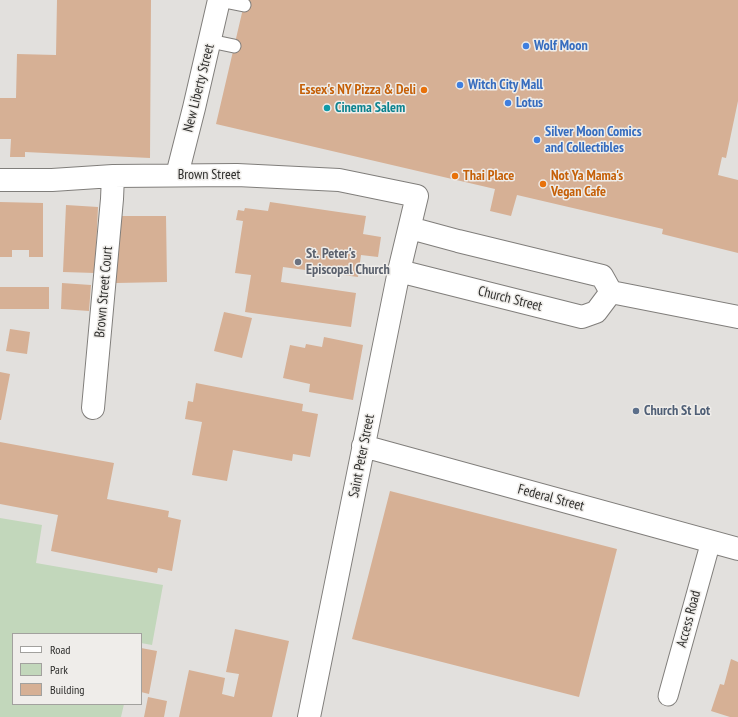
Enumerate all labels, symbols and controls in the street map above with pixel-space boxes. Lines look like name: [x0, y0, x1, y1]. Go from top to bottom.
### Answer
place label: Wolf Moon: [534, 38, 588, 54]
marker: Wolf Moon: [521, 41, 531, 51]
street label: New Liberty Street: [180, 42, 218, 134]
place label: Witch City Mall: [468, 77, 543, 93]
marker: Witch City Mall: [455, 80, 465, 90]
place label: Essex's NY Pizza & Deli: [300, 82, 416, 98]
marker: Essex's NY Pizza & Deli: [419, 85, 429, 95]
place label: Lotus: [516, 95, 543, 111]
marker: Lotus: [503, 98, 513, 108]
place label: Cinema Salem: [335, 100, 405, 116]
marker: Cinema Salem: [322, 103, 332, 113]
place label: Silver Moon Comics and Collectibles: [545, 124, 642, 156]
marker: Silver Moon Comics and Collectibles: [532, 135, 542, 145]
street label: Brown Street: [178, 167, 240, 183]
place label: Thai Place: [463, 168, 514, 184]
place label: Not Ya Mama's Vegan Cafe: [551, 168, 623, 200]
marker: Thai Place: [450, 171, 460, 181]
marker: Not Ya Mama's Vegan Cafe: [538, 179, 548, 189]
street label: Brown Street Court: [92, 246, 116, 338]
place label: St. Peter's Episcopal Church: [306, 246, 390, 278]
marker: St. Peter's Episcopal Church: [293, 257, 303, 267]
street label: Church Street: [476, 283, 544, 315]
place label: Church St Lot: [644, 403, 710, 419]
marker: Church St Lot: [631, 406, 641, 416]
street label: Saint Peter Street: [346, 413, 378, 499]
street label: Federal Street: [516, 481, 586, 515]
street label: Access Road: [673, 589, 705, 649]
legend: [12, 633, 142, 705]
text: Road: [50, 642, 70, 657]
text: Park: [50, 662, 68, 677]
text: Building: [50, 682, 85, 697]

